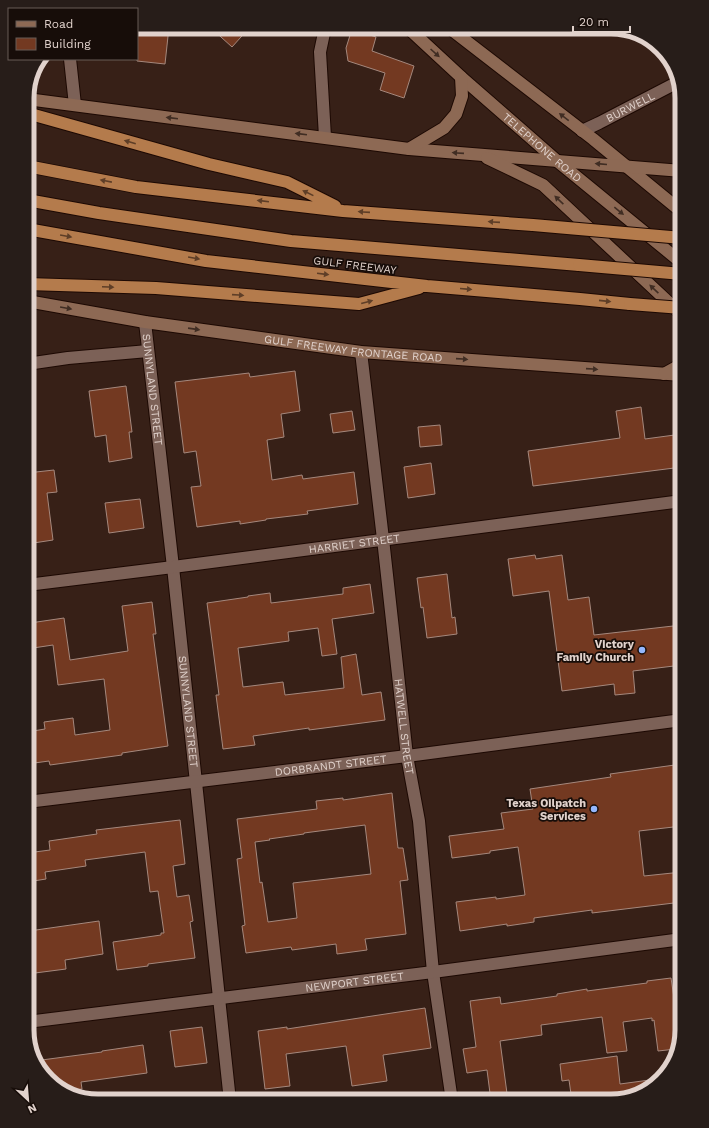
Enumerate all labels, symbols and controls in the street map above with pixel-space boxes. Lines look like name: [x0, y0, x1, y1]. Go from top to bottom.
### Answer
legend: [8, 8, 138, 60]
scale bar: [573, 8, 630, 34]
text: 20 m: [579, 15, 609, 29]
text: Road: [44, 17, 73, 31]
text: Building: [44, 37, 91, 51]
one-way arrow: [430, 49, 441, 58]
street label: BURWELL: [604, 89, 657, 125]
street label: TELEPHONE ROAD: [500, 110, 584, 185]
one-way arrow: [559, 113, 570, 121]
one-way arrow: [166, 115, 178, 121]
one-way arrow: [295, 131, 307, 137]
one-way arrow: [124, 139, 136, 145]
one-way arrow: [452, 149, 464, 156]
one-way arrow: [595, 161, 607, 168]
one-way arrow: [100, 178, 112, 184]
one-way arrow: [303, 190, 314, 196]
one-way arrow: [554, 196, 563, 205]
one-way arrow: [257, 198, 269, 204]
one-way arrow: [614, 207, 624, 216]
one-way arrow: [358, 209, 370, 216]
one-way arrow: [488, 218, 500, 225]
one-way arrow: [59, 233, 72, 239]
street label: GULF FREEWAY: [313, 254, 398, 277]
one-way arrow: [187, 256, 200, 262]
one-way arrow: [317, 271, 329, 277]
one-way arrow: [102, 283, 114, 290]
one-way arrow: [648, 284, 659, 293]
one-way arrow: [460, 286, 472, 293]
one-way arrow: [232, 291, 244, 298]
one-way arrow: [599, 298, 611, 305]
one-way arrow: [361, 299, 373, 305]
one-way arrow: [59, 305, 72, 311]
one-way arrow: [188, 326, 200, 332]
street label: SUNNYLAND STREET: [139, 333, 165, 446]
street label: GULF FREEWAY FRONTAGE ROAD: [263, 333, 443, 365]
one-way arrow: [456, 356, 468, 363]
one-way arrow: [586, 365, 598, 372]
street label: HARRIET STREET: [308, 532, 401, 556]
place label: Victory Family Church: [557, 638, 635, 664]
marker: Victory Family Church: [637, 645, 647, 655]
street label: SUNNYLAND STREET: [176, 655, 200, 768]
street label: HATWELL STREET: [391, 678, 416, 776]
street label: DORBRANDT STREET: [274, 752, 388, 779]
place label: Texas Oilpatch Services: [506, 797, 586, 823]
marker: Texas Oilpatch Services: [589, 804, 599, 814]
street label: NEWPORT STREET: [305, 970, 405, 995]
north arrow: [8, 1080, 48, 1120]
text: N: [26, 1101, 39, 1116]

